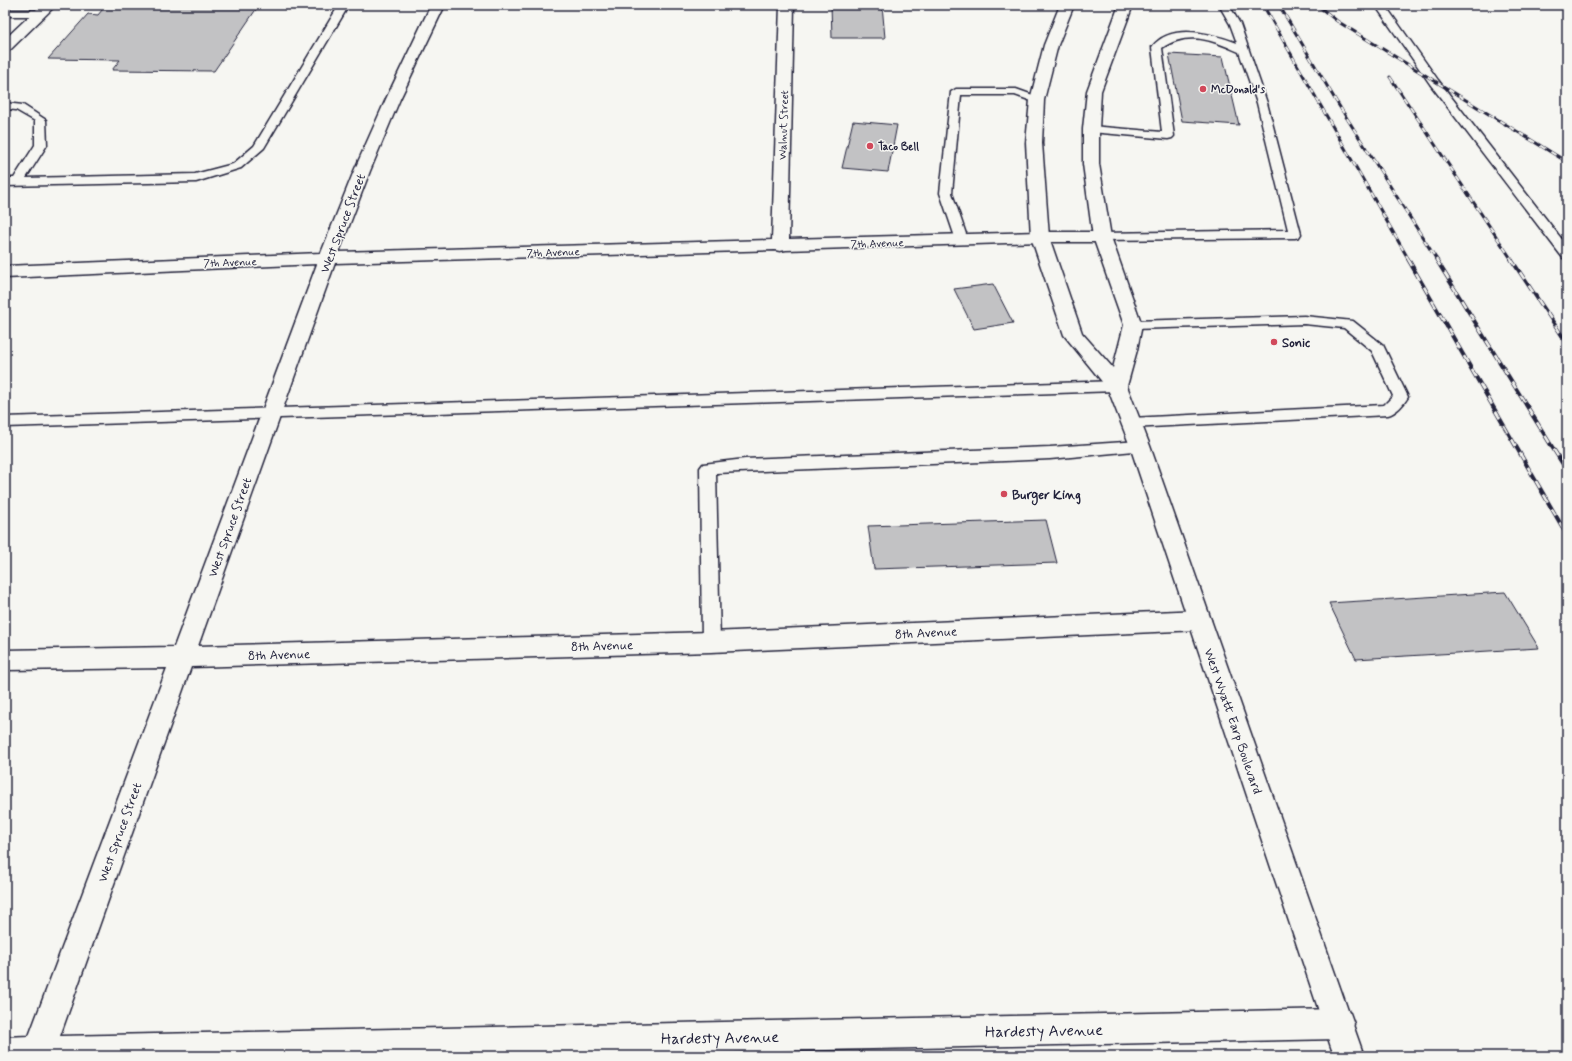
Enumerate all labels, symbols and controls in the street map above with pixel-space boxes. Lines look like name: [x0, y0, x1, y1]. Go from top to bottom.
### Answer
place label: McDonald's: [1211, 83, 1265, 97]
marker: McDonald's: [1198, 84, 1208, 94]
street label: Walnut Street: [776, 90, 792, 160]
place label: Taco Bell: [878, 140, 919, 154]
marker: Taco Bell: [865, 141, 875, 151]
street label: West Spruce Street: [317, 171, 370, 276]
street label: 7th Avenue: [850, 236, 905, 252]
street label: 7th Avenue: [526, 245, 581, 261]
street label: 7th Avenue: [203, 255, 258, 271]
place label: Sonic: [1282, 335, 1311, 352]
marker: Sonic: [1269, 337, 1279, 347]
street label: West Spruce Street: [204, 475, 256, 580]
place label: Burger King: [1012, 487, 1081, 506]
marker: Burger King: [999, 489, 1009, 499]
street label: 8th Avenue: [894, 623, 958, 644]
street label: 8th Avenue: [571, 637, 634, 656]
street label: 8th Avenue: [248, 646, 311, 665]
street label: West Wyatt Earp Boulevard: [1200, 646, 1266, 797]
street label: West Spruce Street: [94, 780, 146, 885]
street label: Hardesty Avenue: [985, 1020, 1103, 1043]
street label: Hardesty Avenue: [661, 1027, 779, 1050]

